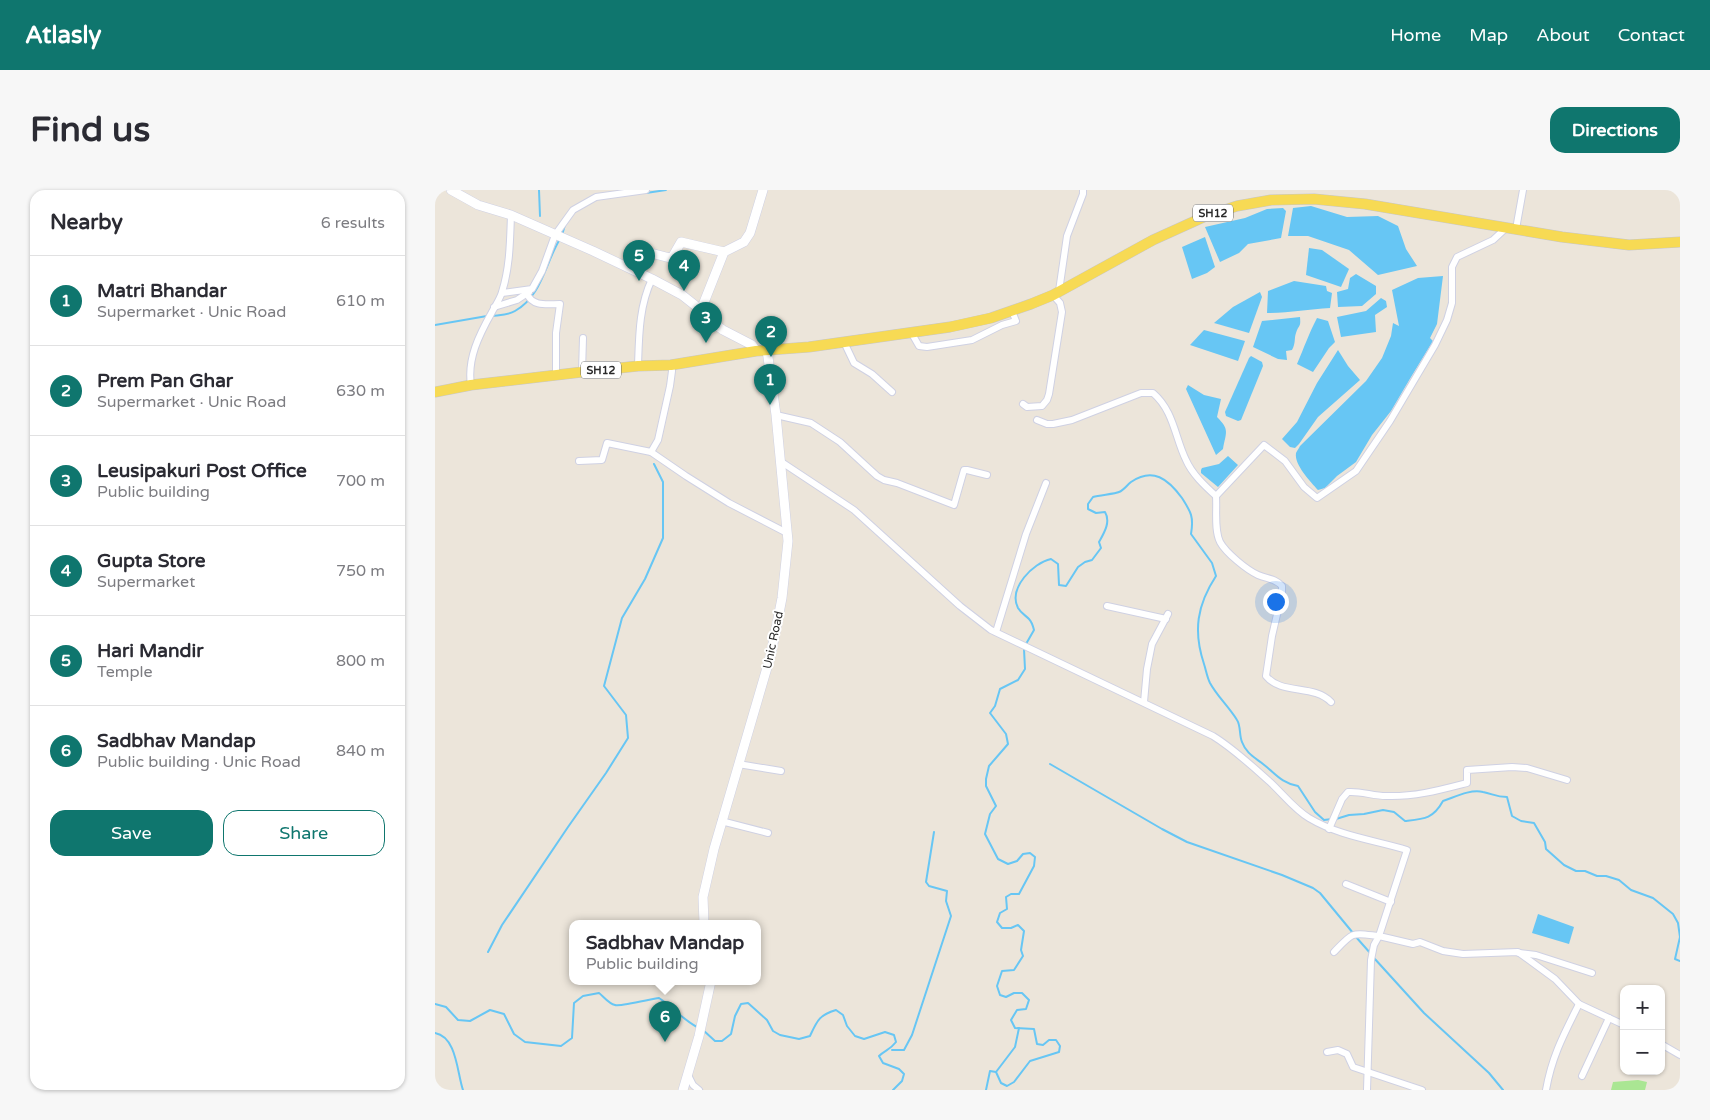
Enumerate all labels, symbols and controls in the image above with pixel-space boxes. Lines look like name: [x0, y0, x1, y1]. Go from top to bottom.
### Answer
text: Atlasly: [25, 21, 101, 50]
text: Home: [1390, 24, 1441, 46]
text: Map: [1469, 24, 1508, 46]
text: About: [1536, 24, 1590, 46]
text: Contact: [1618, 24, 1685, 46]
button: Directions: [1550, 107, 1680, 153]
text: Find us: [30, 109, 150, 151]
road number: SH12: [1193, 204, 1233, 222]
text: Nearby: [50, 210, 123, 235]
text: 6 results: [321, 213, 385, 233]
pin: 5: [623, 240, 655, 281]
pin: 4: [668, 250, 700, 291]
text: Matri Bhandar: [97, 280, 227, 302]
text: 1: [61, 291, 71, 311]
text: 610 m: [336, 291, 385, 311]
text: Supermarket · Unic Road: [97, 302, 286, 322]
pin: 3: [690, 302, 722, 343]
pin: 2: [755, 316, 787, 357]
road number: SH12: [581, 362, 621, 378]
pin: 1: [754, 364, 786, 405]
text: Prem Pan Ghar: [97, 370, 233, 392]
text: 2: [61, 381, 71, 401]
text: 630 m: [336, 381, 385, 401]
text: Supermarket · Unic Road: [97, 392, 286, 412]
text: Leusipakuri Post Office: [97, 460, 307, 482]
text: 3: [61, 471, 71, 491]
text: 700 m: [336, 471, 385, 491]
text: Public building: [97, 482, 210, 502]
text: Gupta Store: [97, 550, 205, 572]
text: 4: [61, 561, 71, 581]
text: 750 m: [336, 561, 385, 581]
text: Supermarket: [97, 572, 195, 592]
your location: [1263, 589, 1289, 615]
street label: Unic Road: [760, 610, 786, 670]
text: Hari Mandir: [97, 640, 204, 662]
text: 5: [61, 651, 71, 671]
text: 800 m: [336, 651, 385, 671]
text: Temple: [97, 662, 153, 682]
text: Sadbhav Mandap: [97, 730, 256, 752]
text: 6: [61, 741, 71, 761]
text: 840 m: [336, 741, 385, 761]
text: Public building · Unic Road: [97, 752, 301, 772]
button: Save: [50, 810, 213, 856]
button: Share: [223, 810, 385, 856]
popup: [569, 920, 761, 985]
text: Sadbhav Mandap: [586, 932, 744, 954]
text: Public building: [586, 954, 699, 974]
map controls: [1620, 985, 1665, 1075]
button: +: [1620, 985, 1665, 1030]
pin: 6: [649, 1001, 681, 1042]
button: −: [1620, 1030, 1665, 1075]

